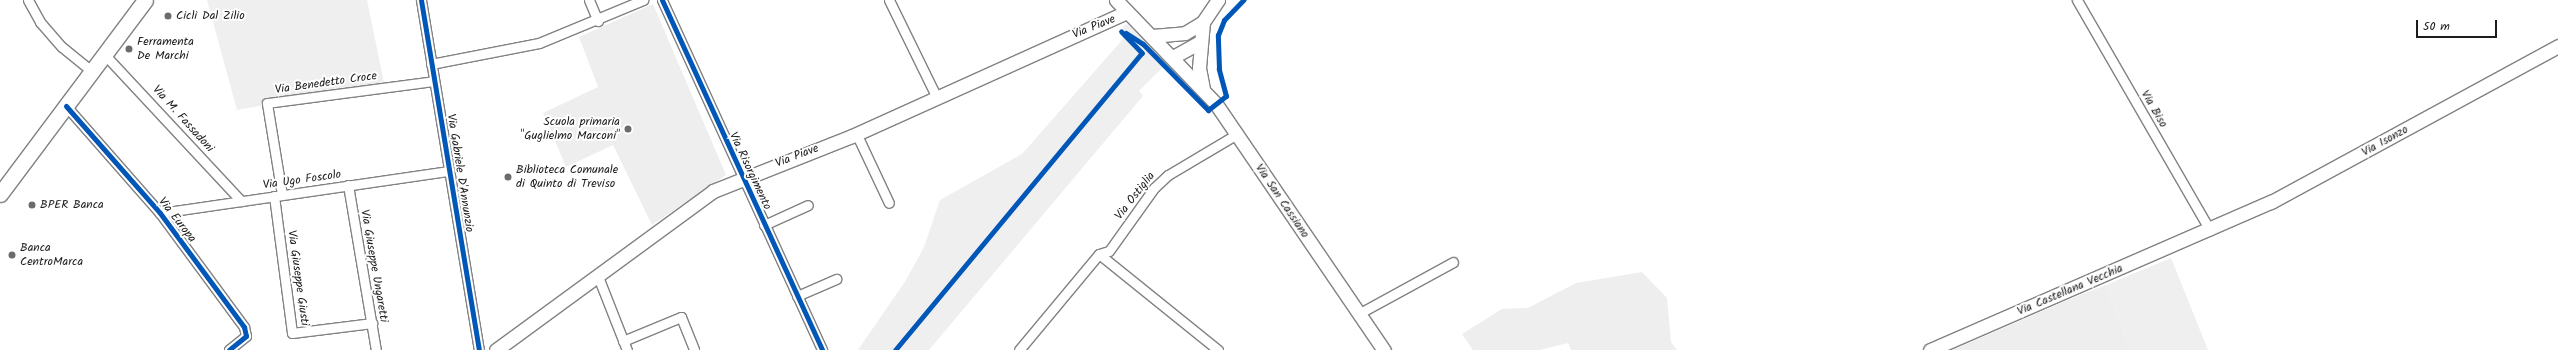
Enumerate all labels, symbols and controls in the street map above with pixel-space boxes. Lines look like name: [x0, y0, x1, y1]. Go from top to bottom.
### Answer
place label: Cicli Dal Zilio: [176, 9, 245, 23]
marker: Cicli Dal Zilio: [163, 11, 173, 21]
street label: Via Piave: [1070, 12, 1118, 42]
scale bar: [2418, 12, 2499, 38]
text: 50 m: [2423, 17, 2450, 36]
place label: Ferramenta De Marchi: [137, 35, 194, 63]
marker: Ferramenta De Marchi: [124, 44, 134, 54]
street label: Via Benedetto Croce: [274, 69, 378, 97]
street label: Via M. Fassadoni: [149, 83, 217, 155]
street label: Via Biso: [2138, 88, 2170, 130]
street label: Via Gabriele D'Annunzio: [444, 113, 476, 233]
place label: Scuola primaria "Guglielmo Marconi": [520, 115, 620, 143]
street label: Via Isonzo: [2359, 122, 2411, 160]
marker: Scuola primaria "Guglielmo Marconi": [623, 124, 633, 134]
street label: Via Risorgimento: [726, 130, 774, 212]
street label: Via Piave: [773, 141, 821, 171]
street label: Via San Cassiano: [1252, 161, 1312, 241]
place label: Biblioteca Comunale di Quinto di Treviso: [516, 163, 618, 191]
street label: Via Ugo Foscolo: [262, 167, 342, 193]
street label: Via Ostiglia: [1112, 169, 1158, 223]
marker: Biblioteca Comunale di Quinto di Treviso: [503, 172, 513, 182]
street label: Via Europa: [155, 195, 199, 245]
place label: BPER Banca: [40, 198, 104, 212]
marker: BPER Banca: [27, 200, 37, 210]
street label: Via Giuseppe Ungaretti: [357, 208, 391, 324]
street label: Via Giuseppe Giusti: [284, 229, 312, 327]
place label: Banca CentroMarca: [20, 241, 83, 269]
marker: Banca CentroMarca: [7, 250, 17, 260]
street label: Via Castellana Vecchia: [2015, 261, 2125, 319]

